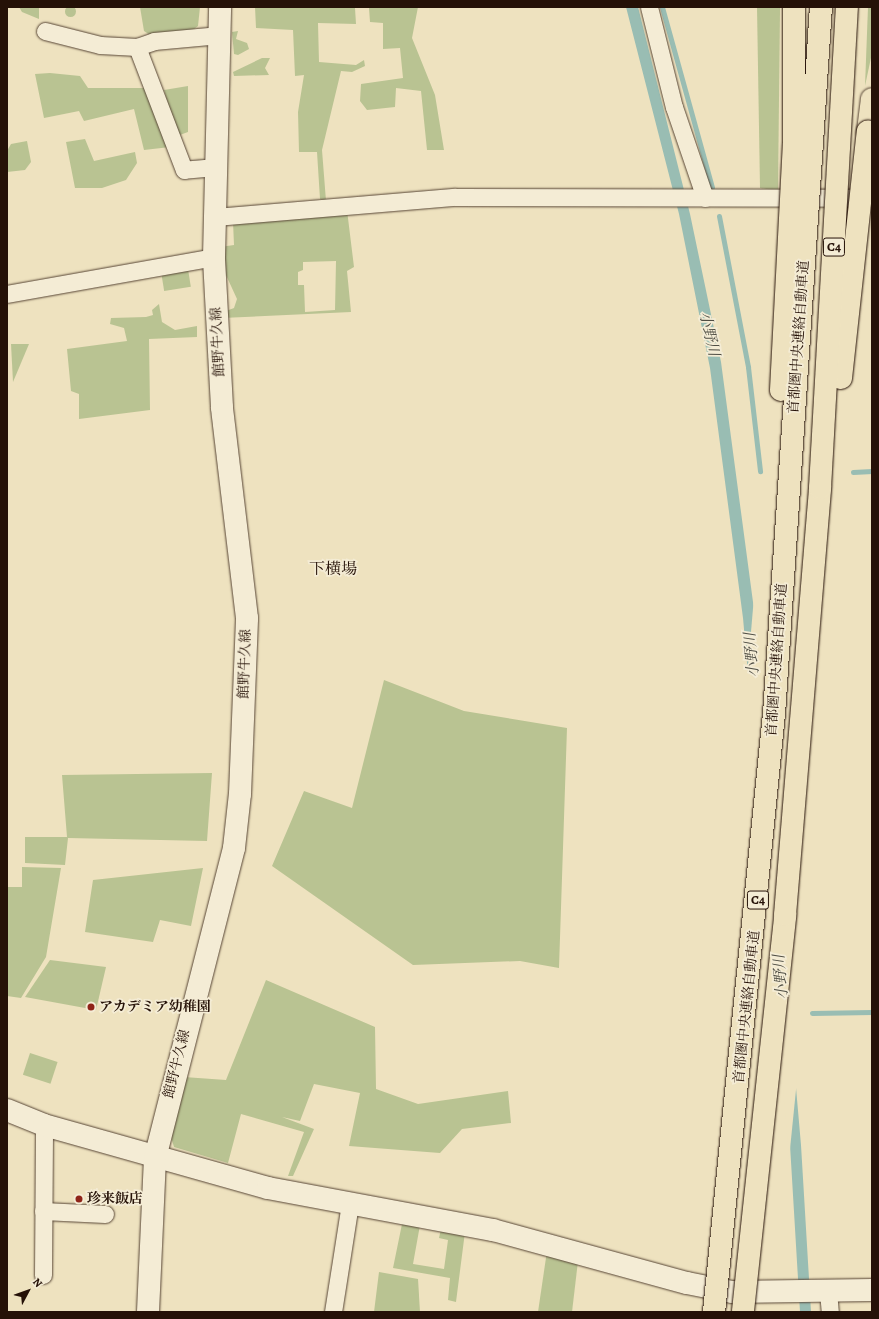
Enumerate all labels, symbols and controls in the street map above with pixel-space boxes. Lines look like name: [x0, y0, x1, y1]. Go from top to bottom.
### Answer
road number: C4: [822, 236, 846, 258]
street label: 首都圏中央連絡自動車道: [785, 260, 813, 414]
street label: 館野牛久線: [208, 307, 228, 377]
water label: 小野川: [695, 310, 723, 358]
district label: 下横場: [309, 559, 357, 579]
street label: 首都圏中央連絡自動車道: [763, 583, 791, 737]
street label: 館野牛久線: [235, 629, 255, 699]
water label: 小野川: [741, 632, 763, 678]
road number: C4: [746, 889, 770, 911]
street label: 首都圏中央連絡自動車道: [731, 930, 763, 1084]
water label: 小野川: [770, 954, 792, 1000]
place label: アカデミア幼稚園: [99, 999, 211, 1015]
marker: アカデミア幼稚園: [86, 1002, 96, 1012]
street label: 館野牛久線: [160, 1028, 194, 1100]
place label: 珍来飯店: [87, 1191, 143, 1207]
marker: 珍来飯店: [74, 1194, 84, 1204]
north arrow: [8, 1271, 48, 1311]
text: N: [29, 1275, 46, 1291]

